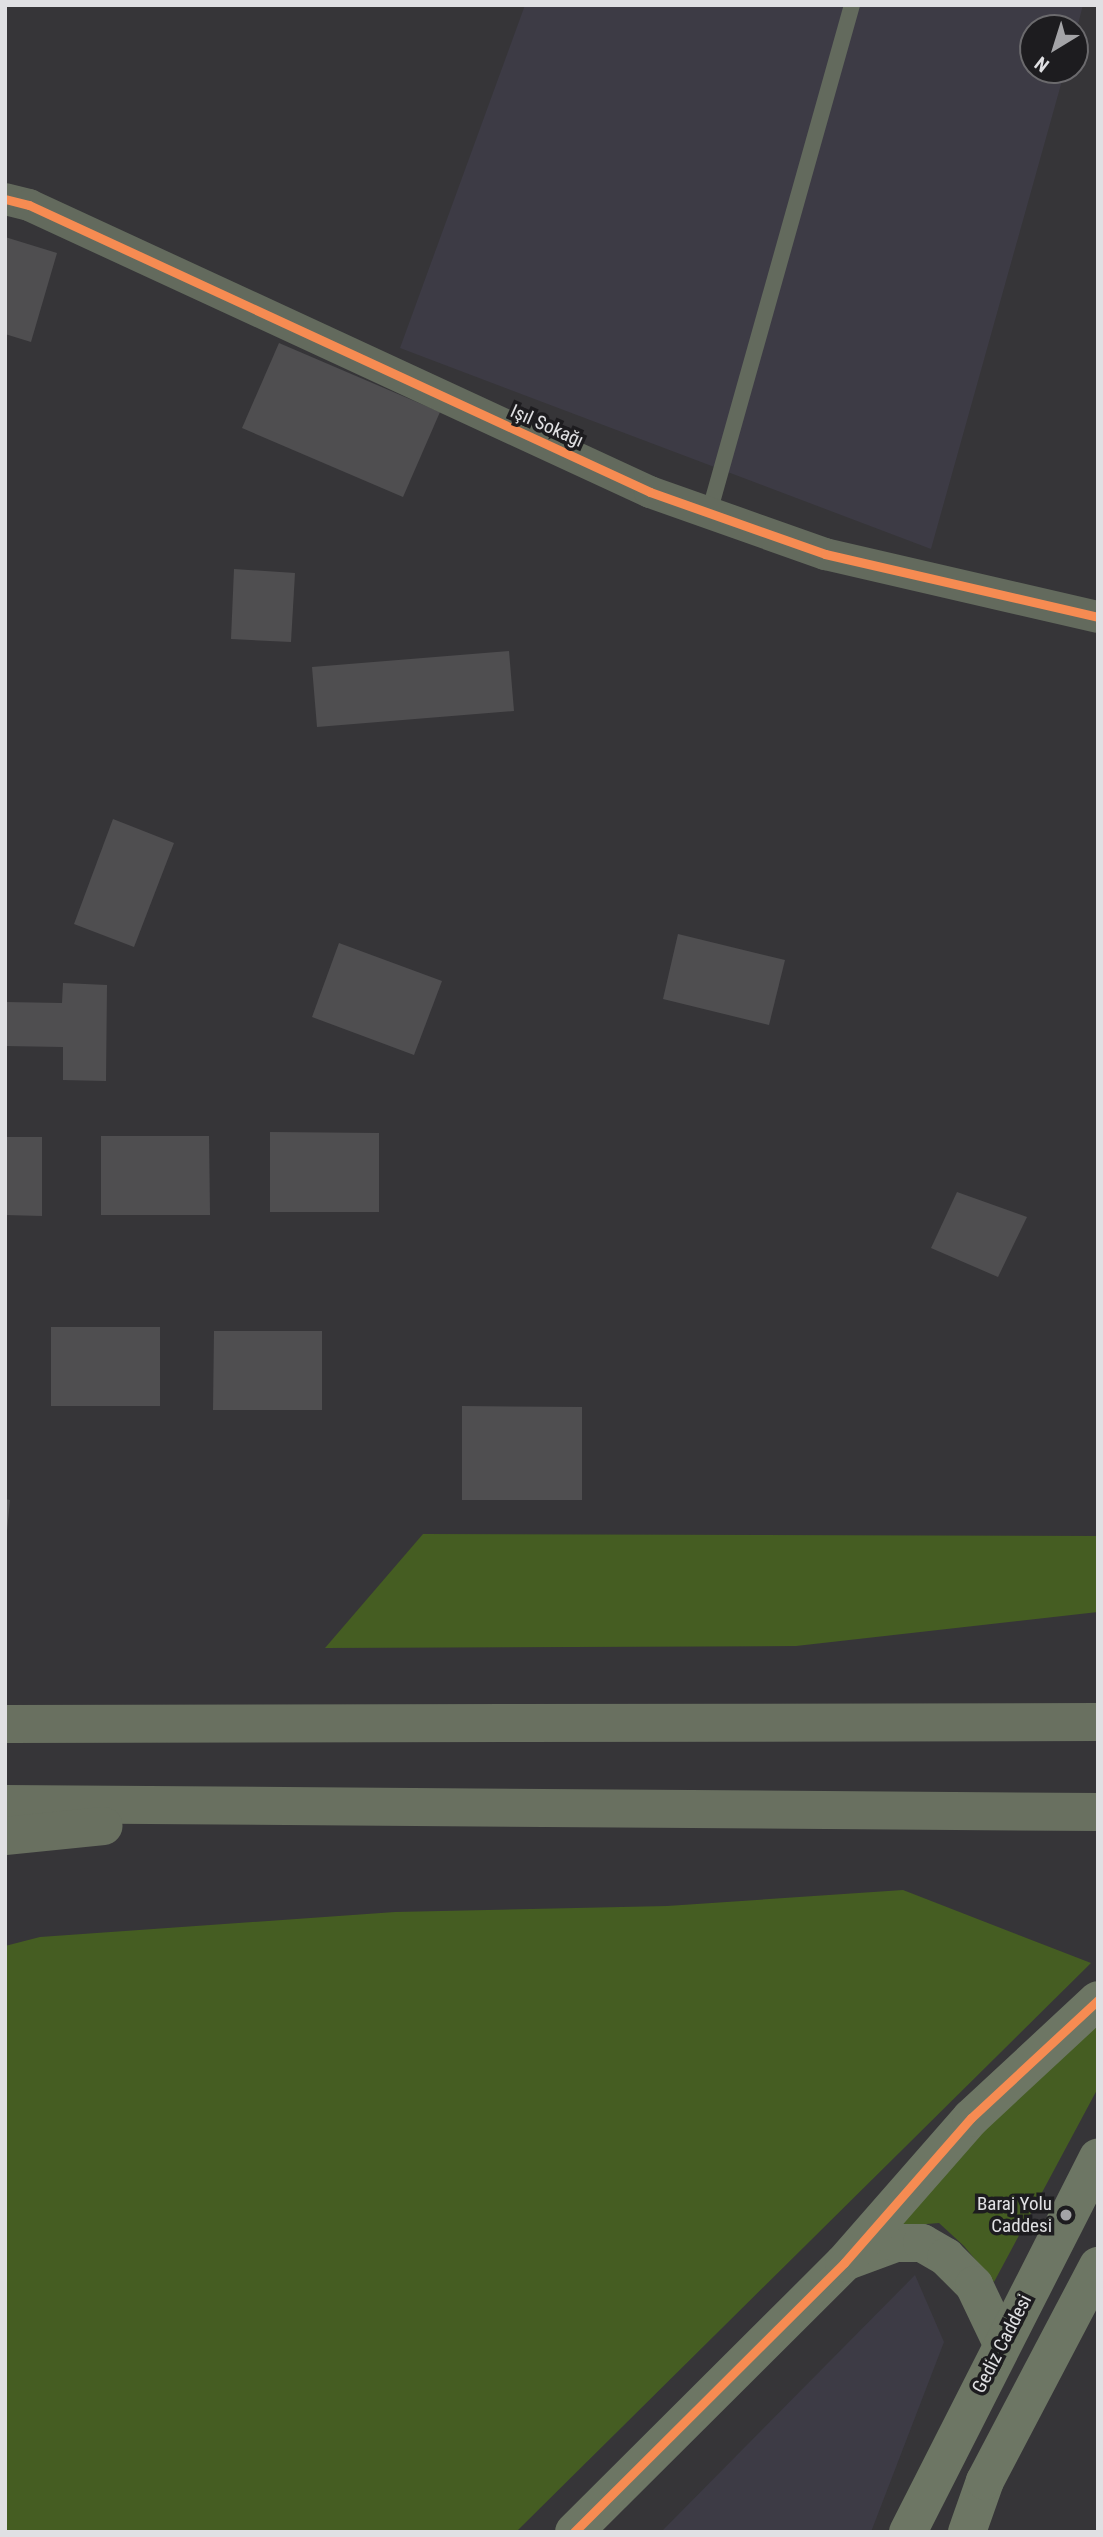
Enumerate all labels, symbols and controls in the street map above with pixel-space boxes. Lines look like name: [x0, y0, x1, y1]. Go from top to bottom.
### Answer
north arrow: [1019, 14, 1089, 84]
text: N: [1030, 52, 1054, 77]
street label: Işıl Sokağı: [507, 400, 587, 452]
place label: Baraj Yolu Caddesi: [977, 2193, 1052, 2237]
marker: Baraj Yolu Caddesi: [1058, 2207, 1074, 2223]
street label: Gediz Caddesi: [967, 2291, 1037, 2397]

